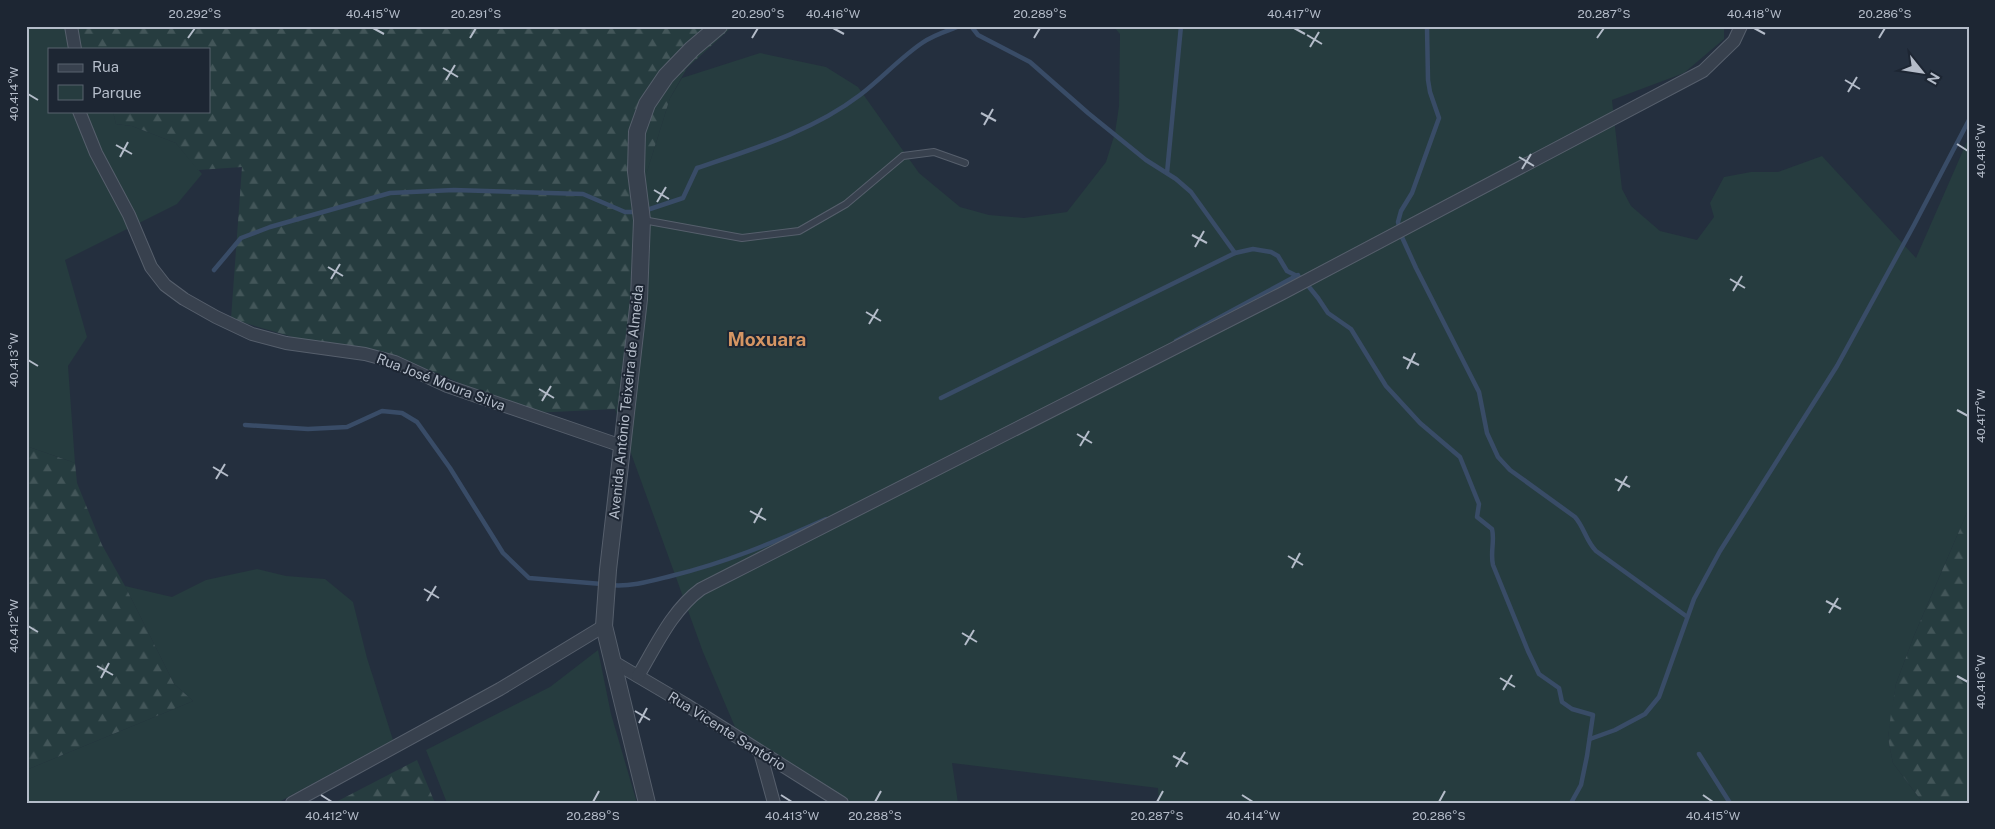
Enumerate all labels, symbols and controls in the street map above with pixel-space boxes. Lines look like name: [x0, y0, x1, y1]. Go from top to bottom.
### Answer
text: 20.292°S: [169, 7, 221, 21]
text: 40.415°W: [346, 7, 401, 21]
text: 20.291°S: [451, 7, 501, 21]
text: 20.290°S: [732, 7, 784, 21]
text: 40.416°W: [806, 7, 861, 21]
text: 20.289°S: [1013, 7, 1067, 21]
text: 40.417°W: [1267, 7, 1322, 21]
text: 20.287°S: [1578, 7, 1630, 21]
text: 40.418°W: [1727, 7, 1782, 21]
text: 20.286°S: [1858, 7, 1912, 21]
legend: [48, 48, 210, 112]
north arrow: [1898, 48, 1948, 98]
text: Rua: [92, 58, 119, 75]
text: 40.414°W: [7, 66, 21, 121]
text: N: [1924, 70, 1943, 87]
text: Parque: [92, 84, 142, 101]
text: 40.418°W: [1974, 123, 1988, 178]
street label: Avenida Antônio Teixeira de Almeida: [606, 284, 646, 520]
district label: Moxuara: [728, 328, 806, 350]
text: 40.413°W: [7, 332, 21, 387]
street label: Rua José Moura Silva: [374, 350, 508, 414]
text: 40.417°W: [1974, 388, 1988, 443]
text: 40.412°W: [7, 598, 21, 653]
text: 40.416°W: [1974, 654, 1988, 709]
street label: Rua Vicente Santório: [665, 688, 789, 774]
text: 40.412°W: [305, 809, 360, 823]
text: 20.289°S: [566, 809, 620, 823]
text: 40.413°W: [765, 809, 820, 823]
text: 20.288°S: [848, 809, 902, 823]
text: 20.287°S: [1131, 809, 1183, 823]
text: 40.414°W: [1226, 809, 1281, 823]
text: 20.286°S: [1412, 809, 1466, 823]
text: 40.415°W: [1686, 809, 1741, 823]

